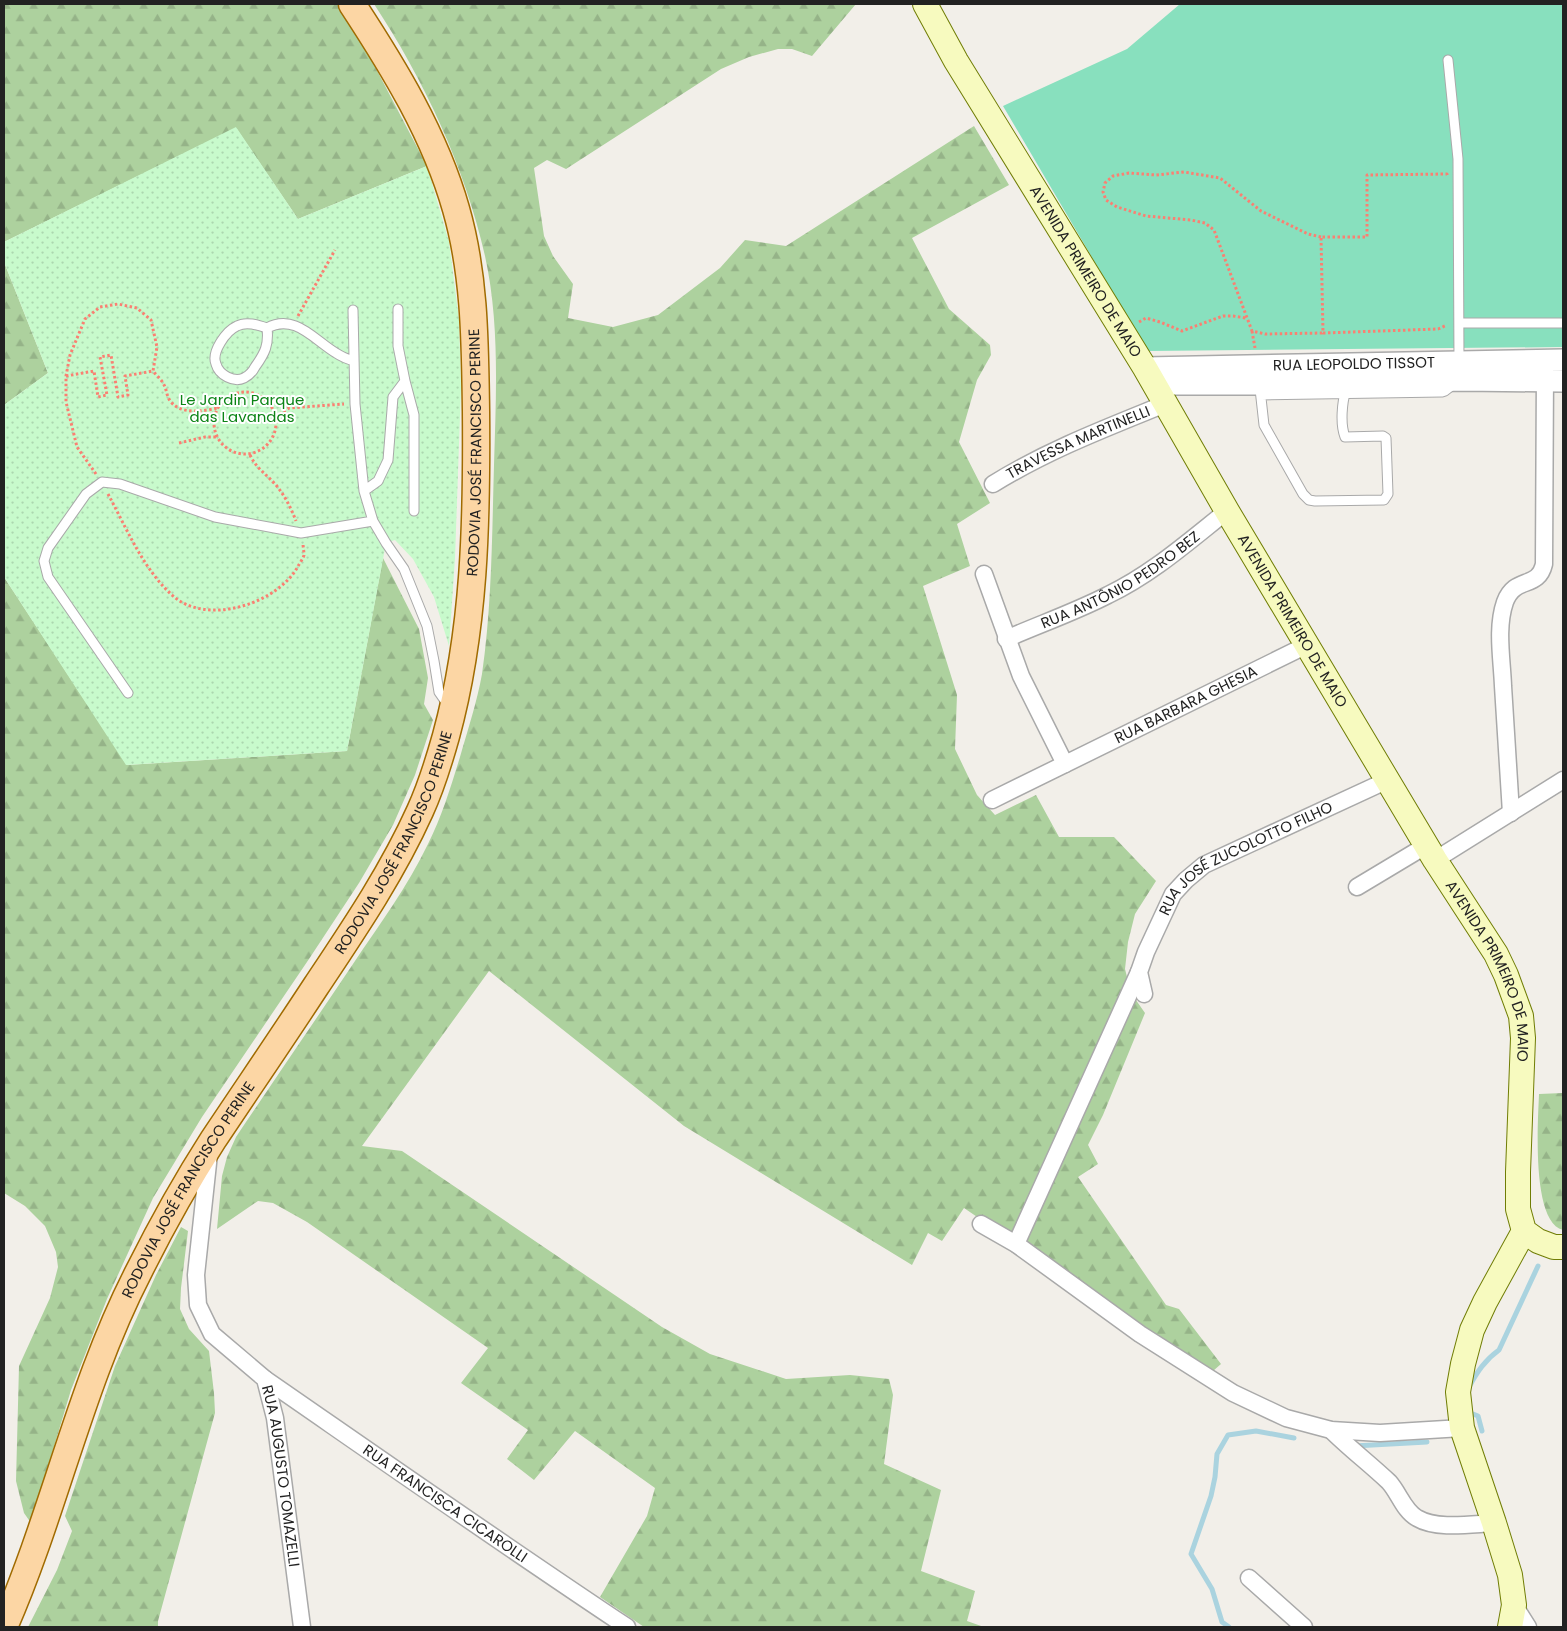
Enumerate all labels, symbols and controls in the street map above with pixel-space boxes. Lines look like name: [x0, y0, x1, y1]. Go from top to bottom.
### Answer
street label: AVENIDA PRIMEIRO DE MAIO: [1025, 181, 1147, 361]
street label: RODOVIA JOSÉ FRANCISCO PERINE: [461, 328, 486, 577]
street label: RUA LEOPOLDO TISSOT: [1273, 351, 1435, 376]
park label: Le Jardin Parque das Lavandas: [180, 389, 304, 427]
street label: TRAVESSA MARTINELLI: [1002, 400, 1153, 484]
street label: RUA ANTÔNIO PEDRO BEZ: [1037, 526, 1204, 633]
street label: AVENIDA PRIMEIRO DE MAIO: [1233, 530, 1353, 711]
street label: RUA BARBARA GHESIA: [1111, 660, 1261, 748]
street label: RODOVIA JOSÉ FRANCISCO PERINE: [329, 728, 457, 958]
street label: RUA JOSÉ ZUCOLOTTO FILHO: [1154, 796, 1336, 919]
street label: AVENIDA PRIMEIRO DE MAIO: [1441, 876, 1534, 1062]
street label: RODOVIA JOSÉ FRANCISCO PERINE: [116, 1077, 259, 1301]
street label: RUA AUGUSTO TOMAZELLI: [257, 1383, 305, 1568]
street label: RUA FRANCISCA CICAROLLI: [359, 1439, 532, 1567]

